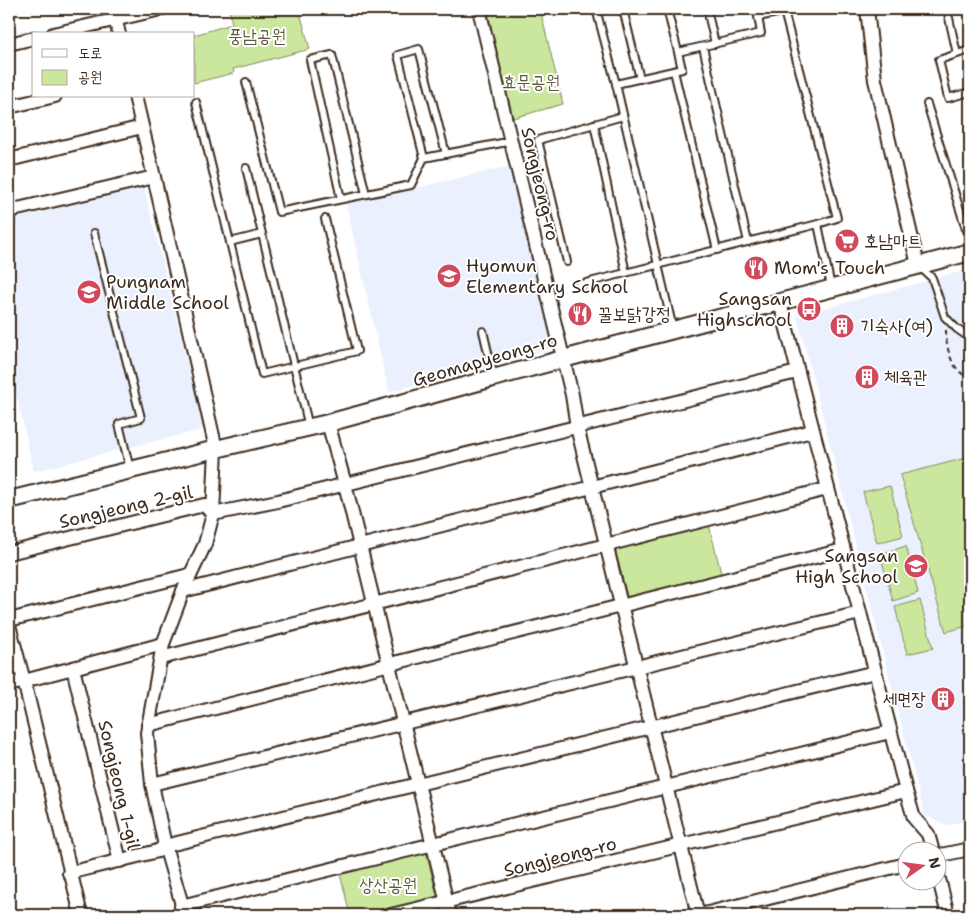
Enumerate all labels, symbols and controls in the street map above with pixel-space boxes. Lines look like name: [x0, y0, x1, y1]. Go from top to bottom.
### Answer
park label: 풍남공원: [228, 24, 286, 48]
legend: [32, 32, 195, 98]
text: 도로: [78, 43, 102, 63]
text: 공원: [78, 67, 102, 87]
park label: 효문공원: [502, 70, 560, 94]
street label: Songjeong-ro: [515, 125, 565, 243]
supermarket icon: 호남마트: [834, 228, 860, 254]
place label: 호남마트: [864, 229, 922, 253]
place label: Hyomun Elementary School: [466, 254, 629, 299]
restaurant icon: Mom's Touch: [743, 255, 769, 281]
place label: Mom's Touch: [774, 256, 885, 280]
school or university icon: Hyomun Elementary School: [436, 263, 462, 289]
place label: Pungnam Middle School: [106, 270, 230, 315]
school or university icon: Pungnam Middle School: [76, 279, 102, 305]
place label: Sangsan Highschool: [697, 287, 793, 332]
bus stop icon: Sangsan Highschool: [796, 296, 822, 322]
restaurant icon: 꿀보닭강정: [567, 301, 593, 327]
place label: 꿀보닭강정: [598, 302, 670, 326]
building icon: 기숙사(여): [829, 313, 855, 339]
place label: 기숙사(여): [860, 314, 933, 338]
street label: Geomapyeong-ro: [410, 328, 560, 392]
building icon: 체육관: [854, 364, 880, 390]
place label: 체육관: [884, 365, 927, 389]
street label: Songjeong 2-gil: [57, 480, 196, 534]
place label: Sangsan High School: [795, 544, 899, 589]
school or university icon: Sangsan High School: [903, 553, 929, 579]
building icon: 세면장: [930, 686, 956, 712]
place label: 세면장: [883, 687, 926, 711]
street label: Songjeong 1-gil: [92, 718, 146, 853]
street label: Songjeong-ro: [501, 831, 619, 883]
north arrow: [896, 842, 946, 892]
text: N: [925, 855, 945, 870]
park label: 상산공원: [359, 873, 417, 897]

